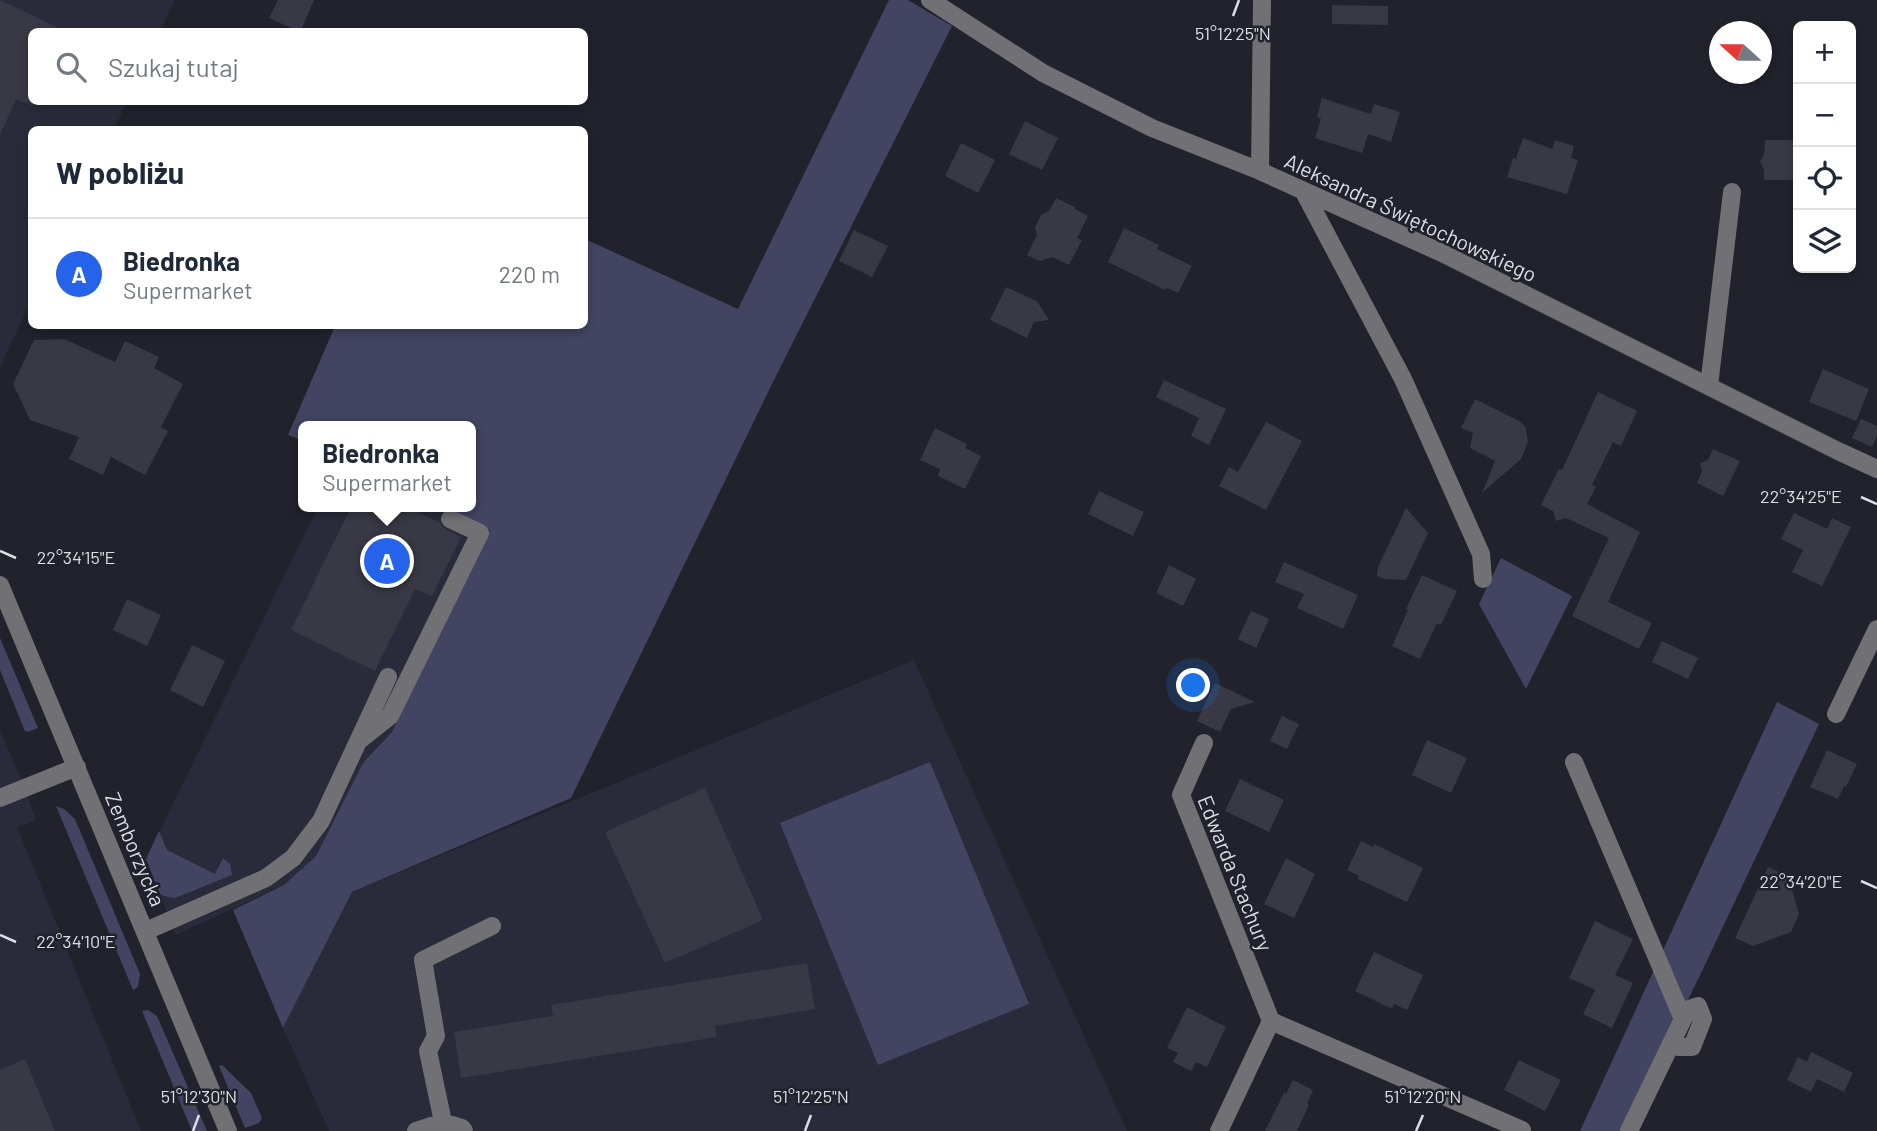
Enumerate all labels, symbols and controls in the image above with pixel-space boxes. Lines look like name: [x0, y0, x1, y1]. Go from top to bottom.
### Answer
north arrow: [1709, 21, 1772, 84]
map controls: [1793, 21, 1856, 273]
button: +: [1793, 21, 1856, 84]
text: 51°12'25"N: [1195, 22, 1271, 44]
search box: [28, 28, 588, 105]
icon: search: [52, 48, 90, 86]
text: Szukaj tutaj: [108, 51, 239, 82]
button: −: [1793, 84, 1856, 147]
button: locate: [1793, 147, 1856, 210]
street label: Aleksandra Świętochowskiego: [1281, 148, 1541, 286]
text: W pobliżu: [56, 154, 184, 190]
button: layers: [1793, 210, 1856, 273]
text: Biedronka: [123, 245, 240, 276]
text: A: [71, 260, 87, 288]
text: 220 m: [499, 260, 560, 288]
text: Supermarket: [123, 276, 253, 304]
popup: [298, 421, 476, 512]
text: Biedronka: [322, 437, 439, 468]
text: Supermarket: [322, 468, 452, 496]
text: 22°34'25"E: [1760, 485, 1842, 507]
pin: A: [364, 535, 410, 587]
text: 22°34'15"E: [37, 546, 115, 568]
your location: [1176, 668, 1210, 702]
street label: Zemborzycka: [101, 788, 171, 910]
street label: Edwarda Stachury: [1193, 791, 1279, 955]
text: 22°34'20"E: [1760, 870, 1842, 892]
text: 22°34'10"E: [36, 930, 116, 952]
text: 51°12'30"N: [161, 1085, 237, 1107]
text: 51°12'25"N: [773, 1085, 849, 1107]
text: 51°12'20"N: [1385, 1085, 1461, 1107]

